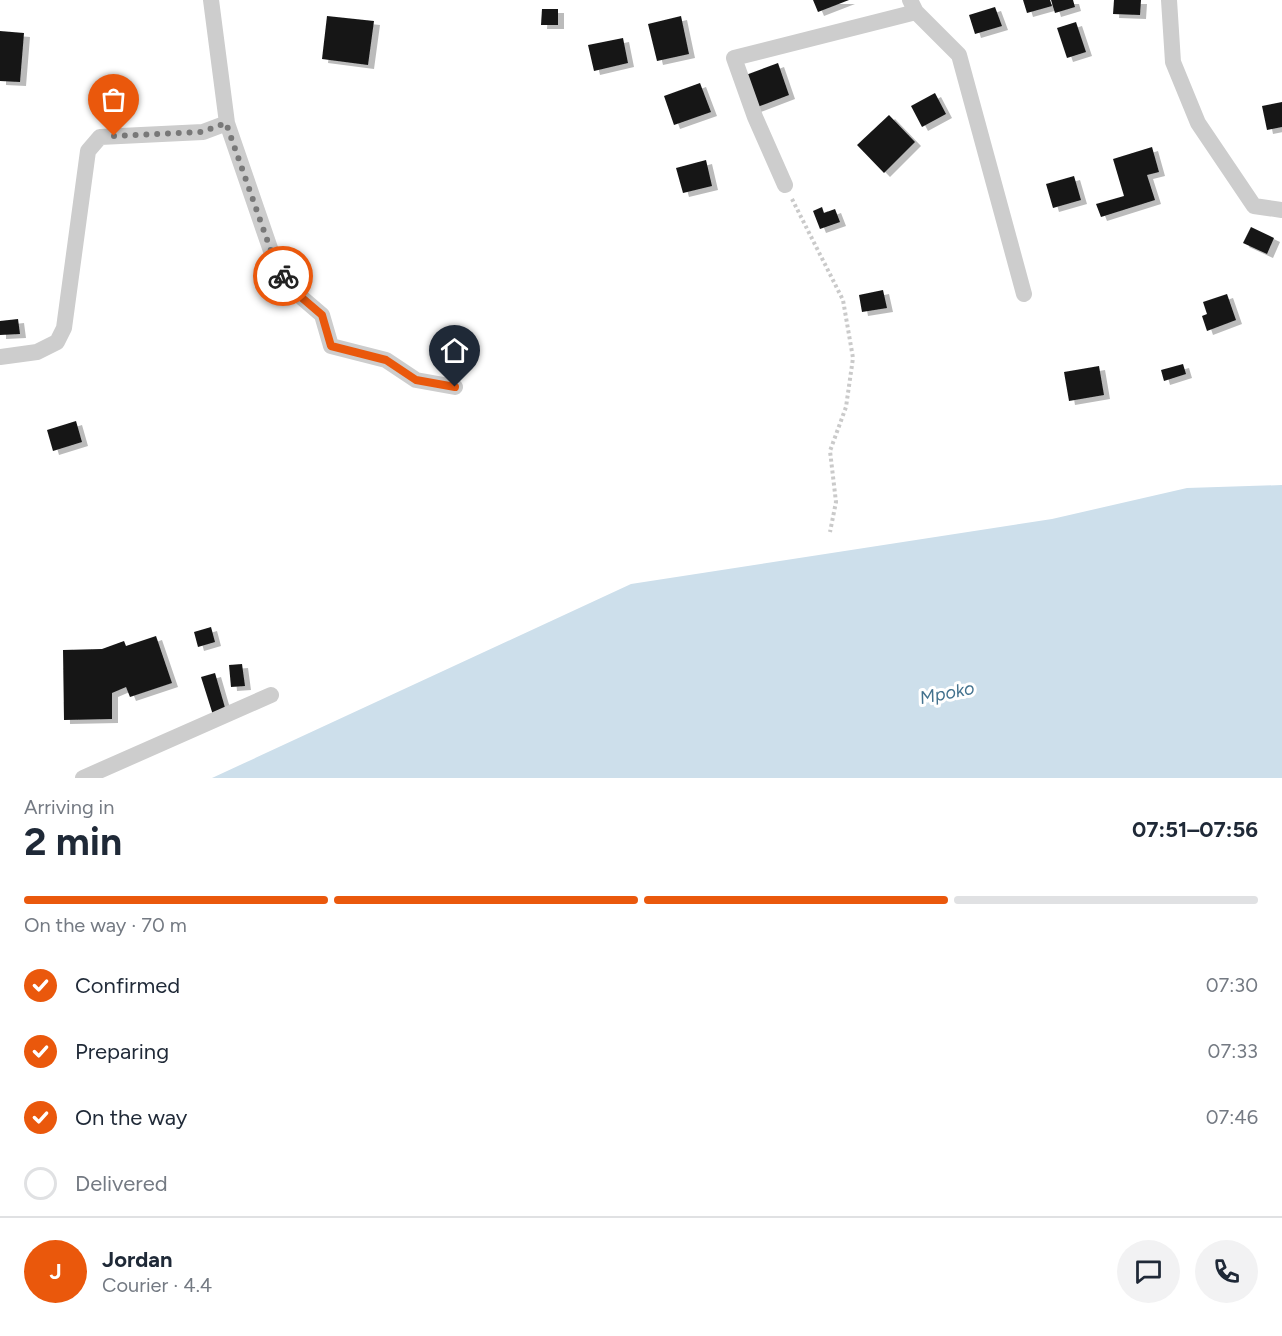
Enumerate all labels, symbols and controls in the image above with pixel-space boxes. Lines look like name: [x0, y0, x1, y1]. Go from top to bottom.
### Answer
pin: [88, 74, 139, 136]
icon: bag: [97, 83, 130, 116]
courier: [253, 246, 313, 306]
icon: bike: [267, 260, 300, 293]
pin: [429, 325, 480, 387]
icon: home: [438, 334, 471, 367]
water label: Mpoko: [918, 677, 976, 709]
text: Arriving in: [24, 795, 114, 819]
text: 07:51–07:56: [1132, 816, 1258, 843]
text: 2 min: [24, 818, 122, 865]
text: On the way · 70 m: [24, 913, 187, 937]
icon: check: [24, 969, 57, 1002]
text: Confirmed: [75, 972, 180, 999]
text: 07:30: [1206, 973, 1258, 997]
icon: check: [24, 1035, 57, 1068]
text: Preparing: [75, 1038, 169, 1065]
text: 07:33: [1208, 1039, 1258, 1063]
icon: check: [24, 1101, 57, 1134]
text: On the way: [75, 1104, 187, 1131]
text: 07:46: [1206, 1105, 1258, 1129]
text: Delivered: [75, 1170, 168, 1197]
button: chat: [1117, 1240, 1180, 1303]
button: phone: [1195, 1240, 1258, 1303]
text: Jordan: [102, 1246, 173, 1273]
text: J: [49, 1258, 62, 1285]
text: Courier · 4.4: [102, 1273, 212, 1297]

